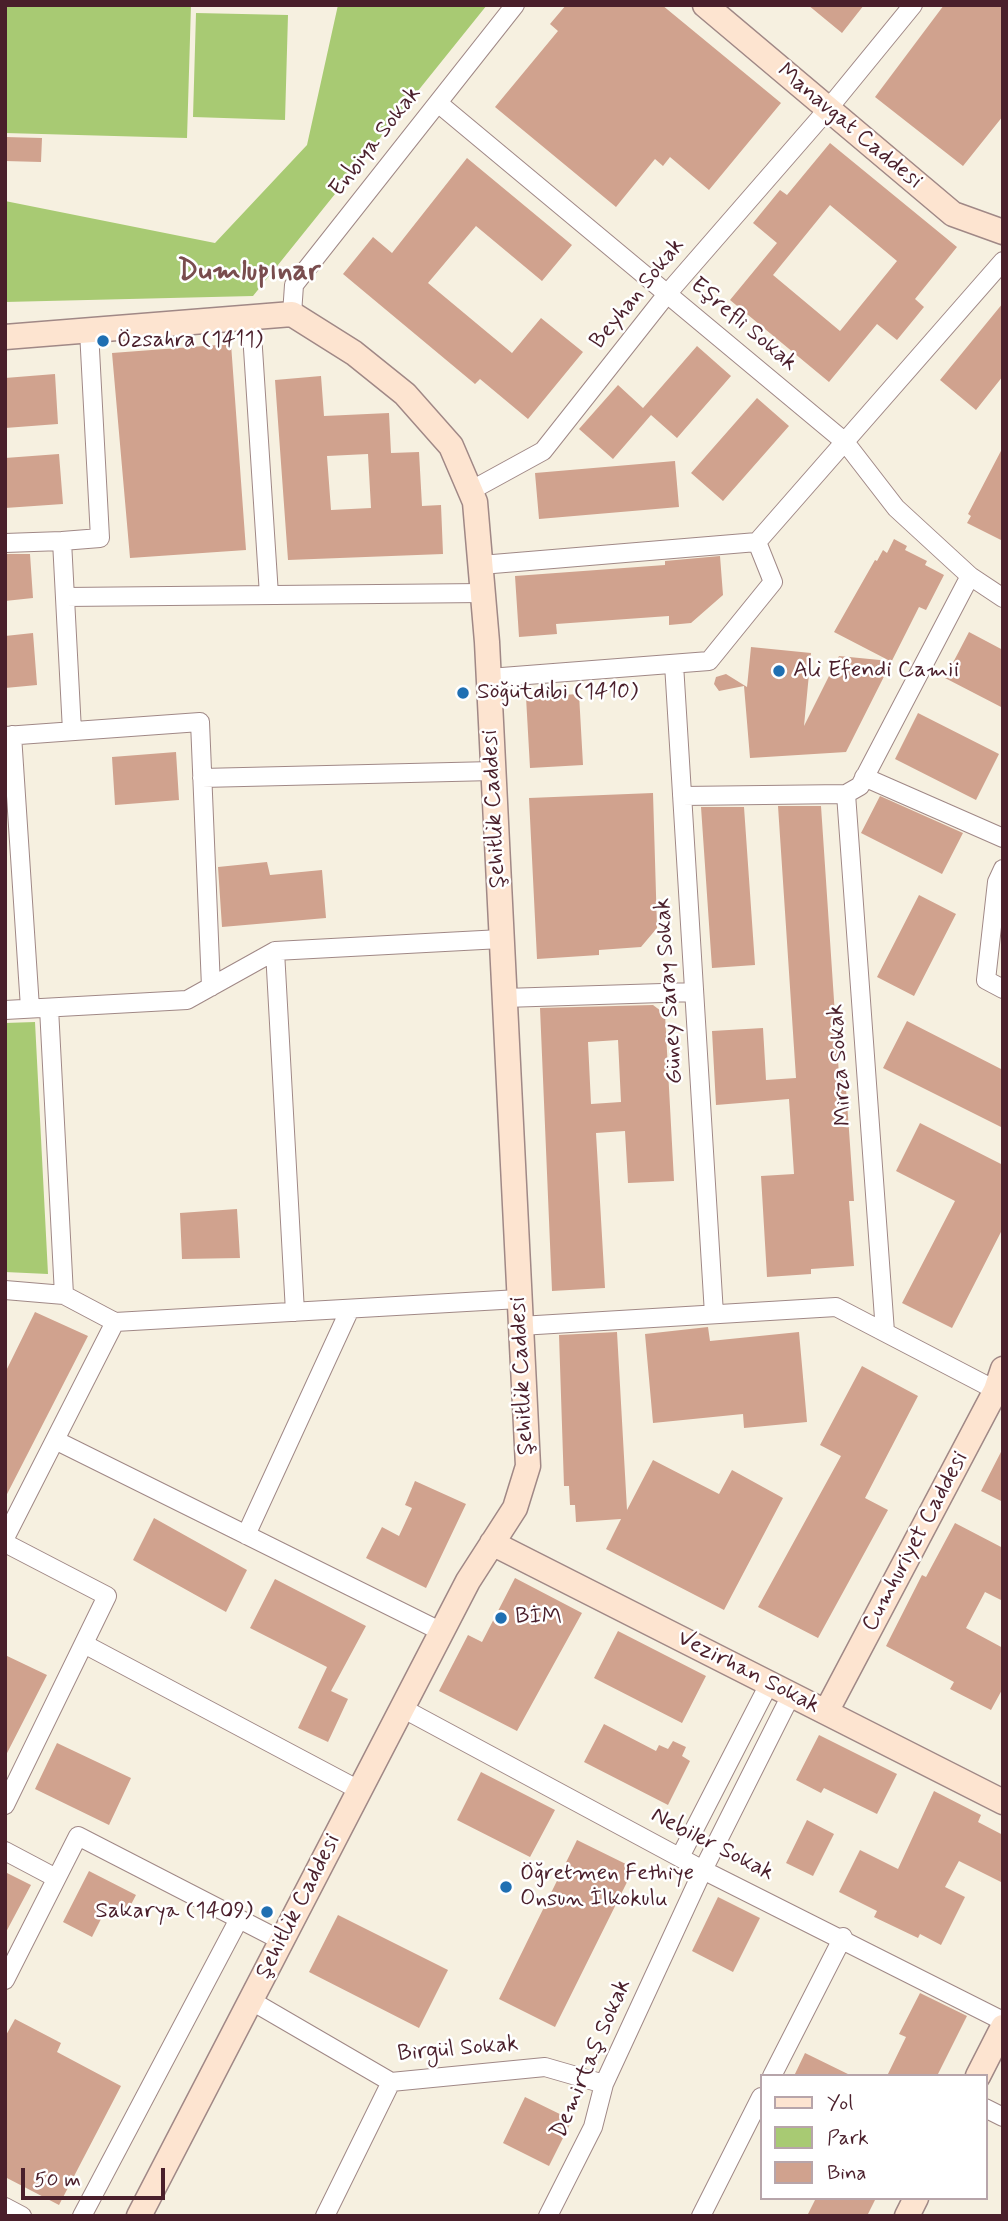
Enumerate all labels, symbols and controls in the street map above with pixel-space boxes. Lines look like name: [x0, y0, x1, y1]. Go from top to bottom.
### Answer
street label: Manavgat Caddesi: [771, 58, 927, 196]
street label: Enbiya Sokak: [324, 81, 428, 203]
street label: Beyhan Sokak: [585, 233, 691, 355]
district label: Dumlupınar: [178, 255, 320, 291]
street label: Eşrefli Sokak: [684, 272, 802, 378]
place label: Özsahra (1411): [117, 327, 263, 355]
marker: Özsahra (1411): [95, 333, 111, 349]
place label: Ali Efendi Camii: [793, 657, 959, 685]
marker: Ali Efendi Camii: [771, 663, 787, 679]
place label: Söğütdibi (1410): [477, 679, 638, 707]
marker: Söğütdibi (1410): [455, 685, 471, 701]
street label: Şehitlik Caddesi: [477, 729, 513, 889]
street label: Güney Saray Sokak: [650, 897, 690, 1085]
street label: Mirza Sokak: [823, 1003, 859, 1127]
street label: Şehitlik Caddesi: [505, 1296, 541, 1456]
street label: Cumhuriyet Caddesi: [857, 1447, 975, 1637]
place label: BİM: [515, 1604, 562, 1632]
marker: BİM: [493, 1610, 509, 1626]
street label: Vezirhan Sokak: [672, 1625, 824, 1721]
street label: Nebiler Sokak: [646, 1802, 778, 1888]
street label: Şehitlik Caddesi: [251, 1830, 347, 1984]
place label: Öğretmen Fethiye Onsun İlkokulu: [520, 1860, 694, 1914]
marker: Öğretmen Fethiye Onsun İlkokulu: [498, 1879, 514, 1895]
place label: Sakarya (1409): [95, 1898, 253, 1926]
marker: Sakarya (1409): [259, 1904, 275, 1920]
street label: Demirtaş Sokak: [546, 1975, 638, 2143]
street label: Birgül Sokak: [396, 2031, 520, 2069]
legend: [760, 2074, 987, 2200]
text: Yol: [827, 2089, 853, 2117]
text: Park: [827, 2124, 869, 2152]
scale bar: [24, 2154, 168, 2198]
text: Bina: [827, 2159, 867, 2187]
text: 50 m: [34, 2166, 81, 2194]

